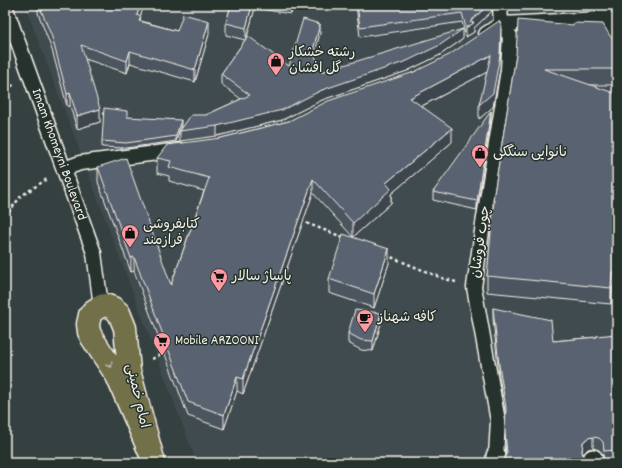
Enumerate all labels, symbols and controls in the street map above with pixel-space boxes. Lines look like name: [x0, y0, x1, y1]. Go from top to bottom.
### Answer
place label: رشته خشکار گل افشان: [288, 43, 355, 79]
shop icon: رشته خشکار گل افشان: [266, 51, 286, 76]
street label: Imam Khomeyni Boulevard: [26, 86, 92, 223]
shop icon: نانوایی سنگکی: [470, 143, 490, 168]
place label: نانوایی سنگکی: [493, 143, 567, 163]
street label: چوب فروشان: [466, 204, 496, 280]
place label: کتابفروشی فرازمند: [143, 215, 200, 251]
shop icon: کتابفروشی فرازمند: [120, 223, 140, 248]
supermarket icon: پاساژ سالار: [209, 267, 229, 292]
place label: پاساژ سالار: [231, 267, 292, 287]
cafe icon: کافه شهناز: [355, 308, 375, 333]
place label: کافه شهناز: [377, 308, 437, 328]
supermarket icon: Mobile ARZOONI: [152, 331, 172, 356]
place label: Mobile ARZOONI: [175, 331, 259, 351]
one-way arrow: [105, 361, 113, 368]
street label: امام خمینی: [120, 362, 154, 430]

